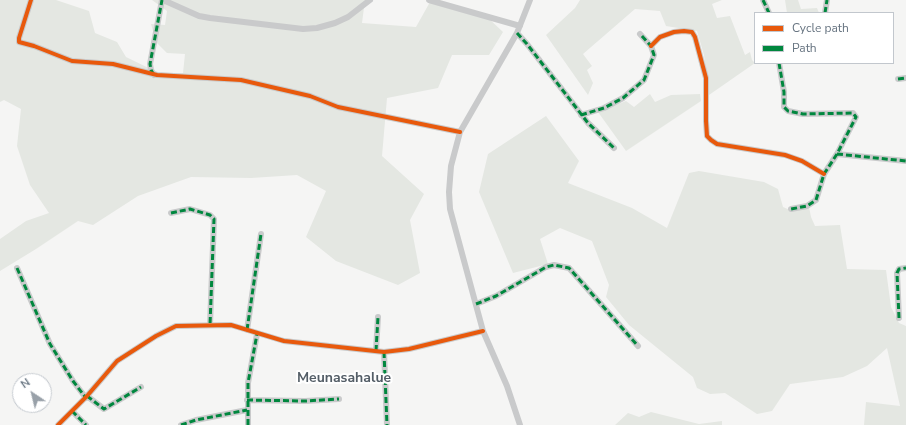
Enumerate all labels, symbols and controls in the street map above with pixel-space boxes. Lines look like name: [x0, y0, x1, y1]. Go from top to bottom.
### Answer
legend: [754, 12, 894, 64]
text: Cycle path: [792, 20, 849, 36]
text: Path: [792, 40, 817, 56]
district label: Meunasahalue: [297, 371, 391, 387]
north arrow: [12, 373, 52, 413]
text: N: [18, 375, 33, 392]

